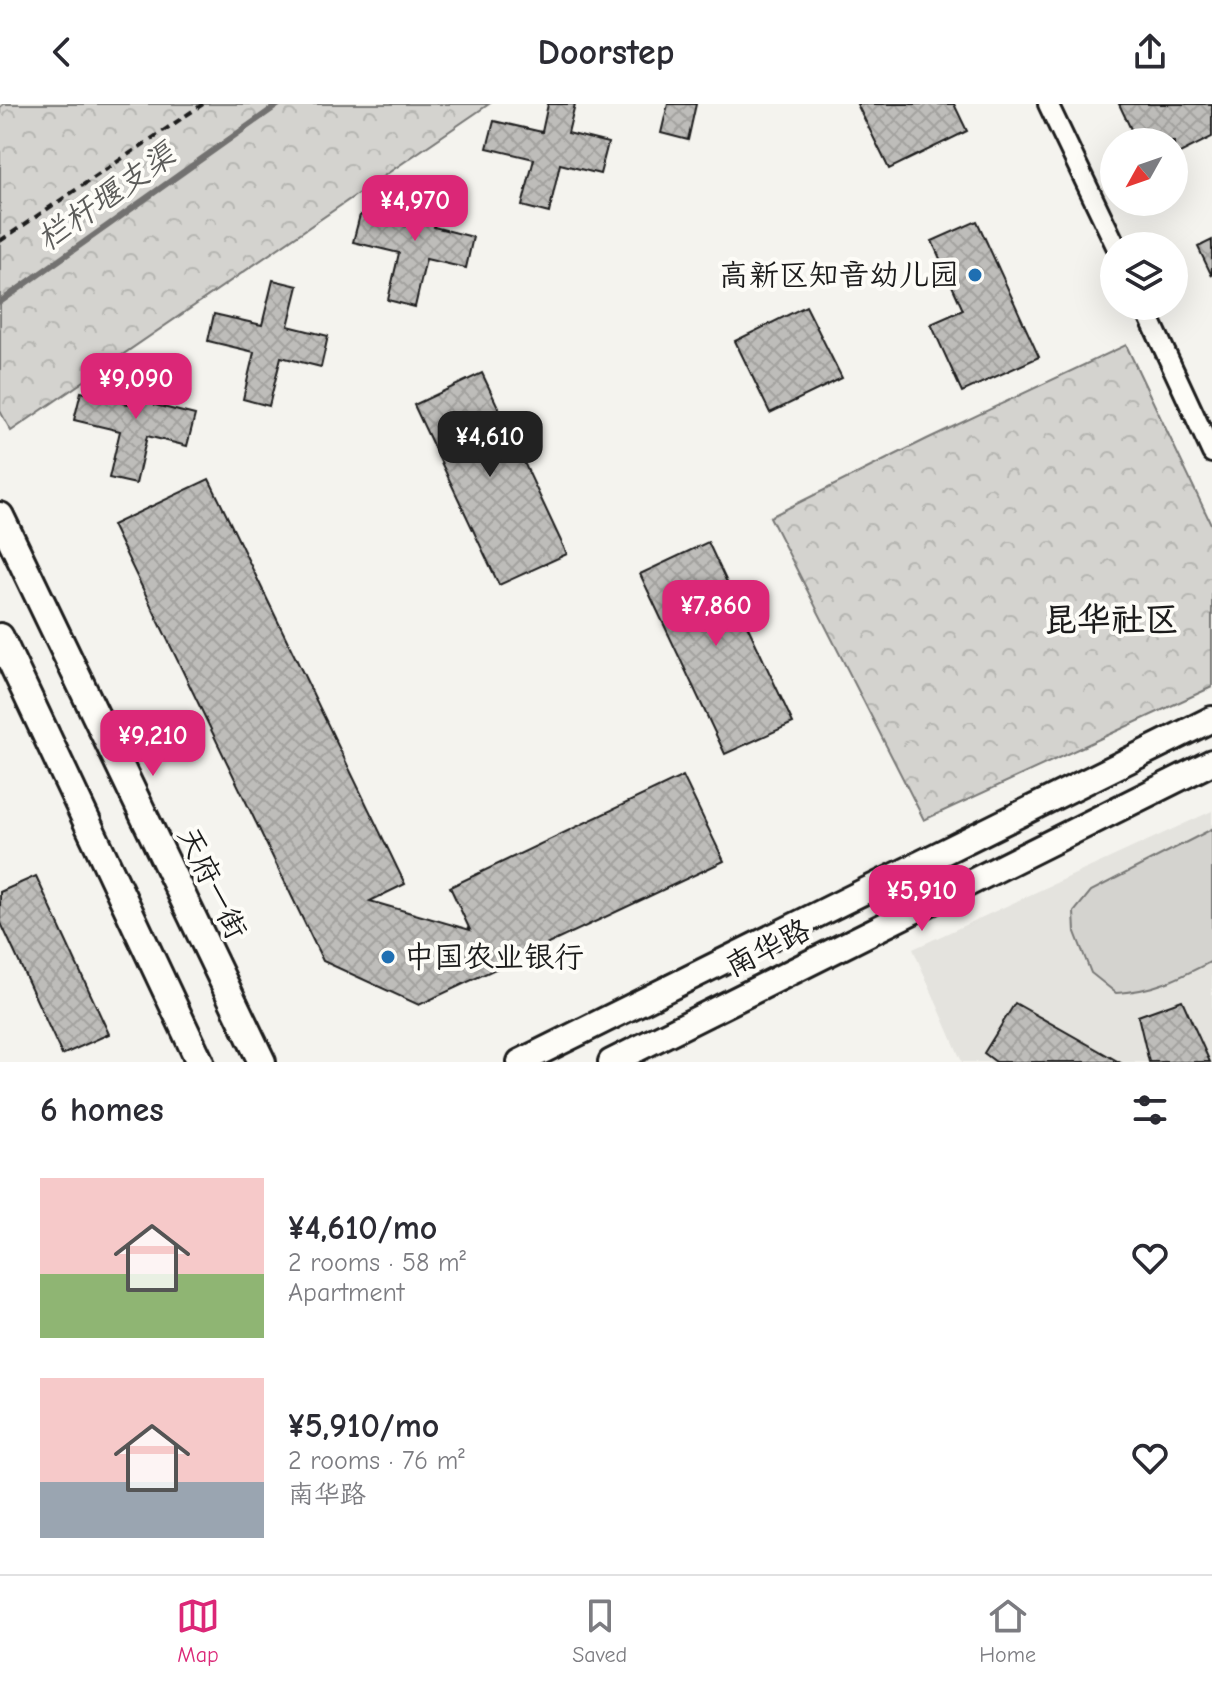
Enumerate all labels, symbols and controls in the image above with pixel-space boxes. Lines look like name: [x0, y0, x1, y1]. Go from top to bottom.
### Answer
icon: back: [40, 30, 84, 74]
icon: share: [1128, 30, 1172, 74]
text: Doorstep: [538, 32, 674, 73]
north arrow: [1100, 128, 1188, 216]
map controls: [1100, 128, 1188, 320]
water label: 栏杆堰支渠: [30, 134, 185, 258]
pin: ¥4,970: [350, 175, 480, 243]
text: ¥4,970: [380, 186, 450, 216]
button: layers: [1100, 232, 1188, 320]
place label: 高新区知音幼儿园: [719, 258, 959, 293]
marker: 高新区知音幼儿园: [966, 266, 984, 284]
pin: ¥9,090: [71, 353, 201, 421]
text: ¥9,090: [99, 364, 173, 394]
pin: ¥4,610: [425, 411, 555, 479]
text: ¥4,610: [456, 422, 524, 452]
pin: ¥7,860: [651, 580, 781, 648]
text: ¥7,860: [680, 591, 752, 621]
district label: 昆华社区: [1043, 600, 1179, 640]
pin: ¥9,210: [88, 710, 218, 778]
text: ¥9,210: [118, 721, 188, 751]
street label: 天府一街: [170, 821, 254, 945]
pin: ¥5,910: [857, 865, 987, 933]
text: ¥5,910: [887, 876, 957, 906]
street label: 南华路: [720, 912, 816, 984]
place label: 中国农业银行: [404, 940, 584, 975]
marker: 中国农业银行: [379, 948, 397, 966]
icon: filters: [1128, 1088, 1172, 1132]
text: 6 homes: [40, 1090, 164, 1130]
text: ¥4,610/mo: [288, 1208, 437, 1248]
icon: home: [104, 1210, 200, 1306]
icon: heart: [1128, 1236, 1172, 1280]
text: 2 rooms · 58 m²: [288, 1248, 466, 1278]
text: Apartment: [288, 1278, 404, 1308]
text: ¥5,910/mo: [288, 1406, 439, 1446]
icon: home: [104, 1410, 200, 1506]
icon: heart: [1128, 1436, 1172, 1480]
text: 2 rooms · 76 m²: [288, 1446, 465, 1476]
text: 南华路: [288, 1480, 366, 1510]
tab: Map: [176, 1594, 220, 1668]
tab: Saved: [572, 1594, 627, 1668]
tab: Home: [979, 1594, 1036, 1668]

